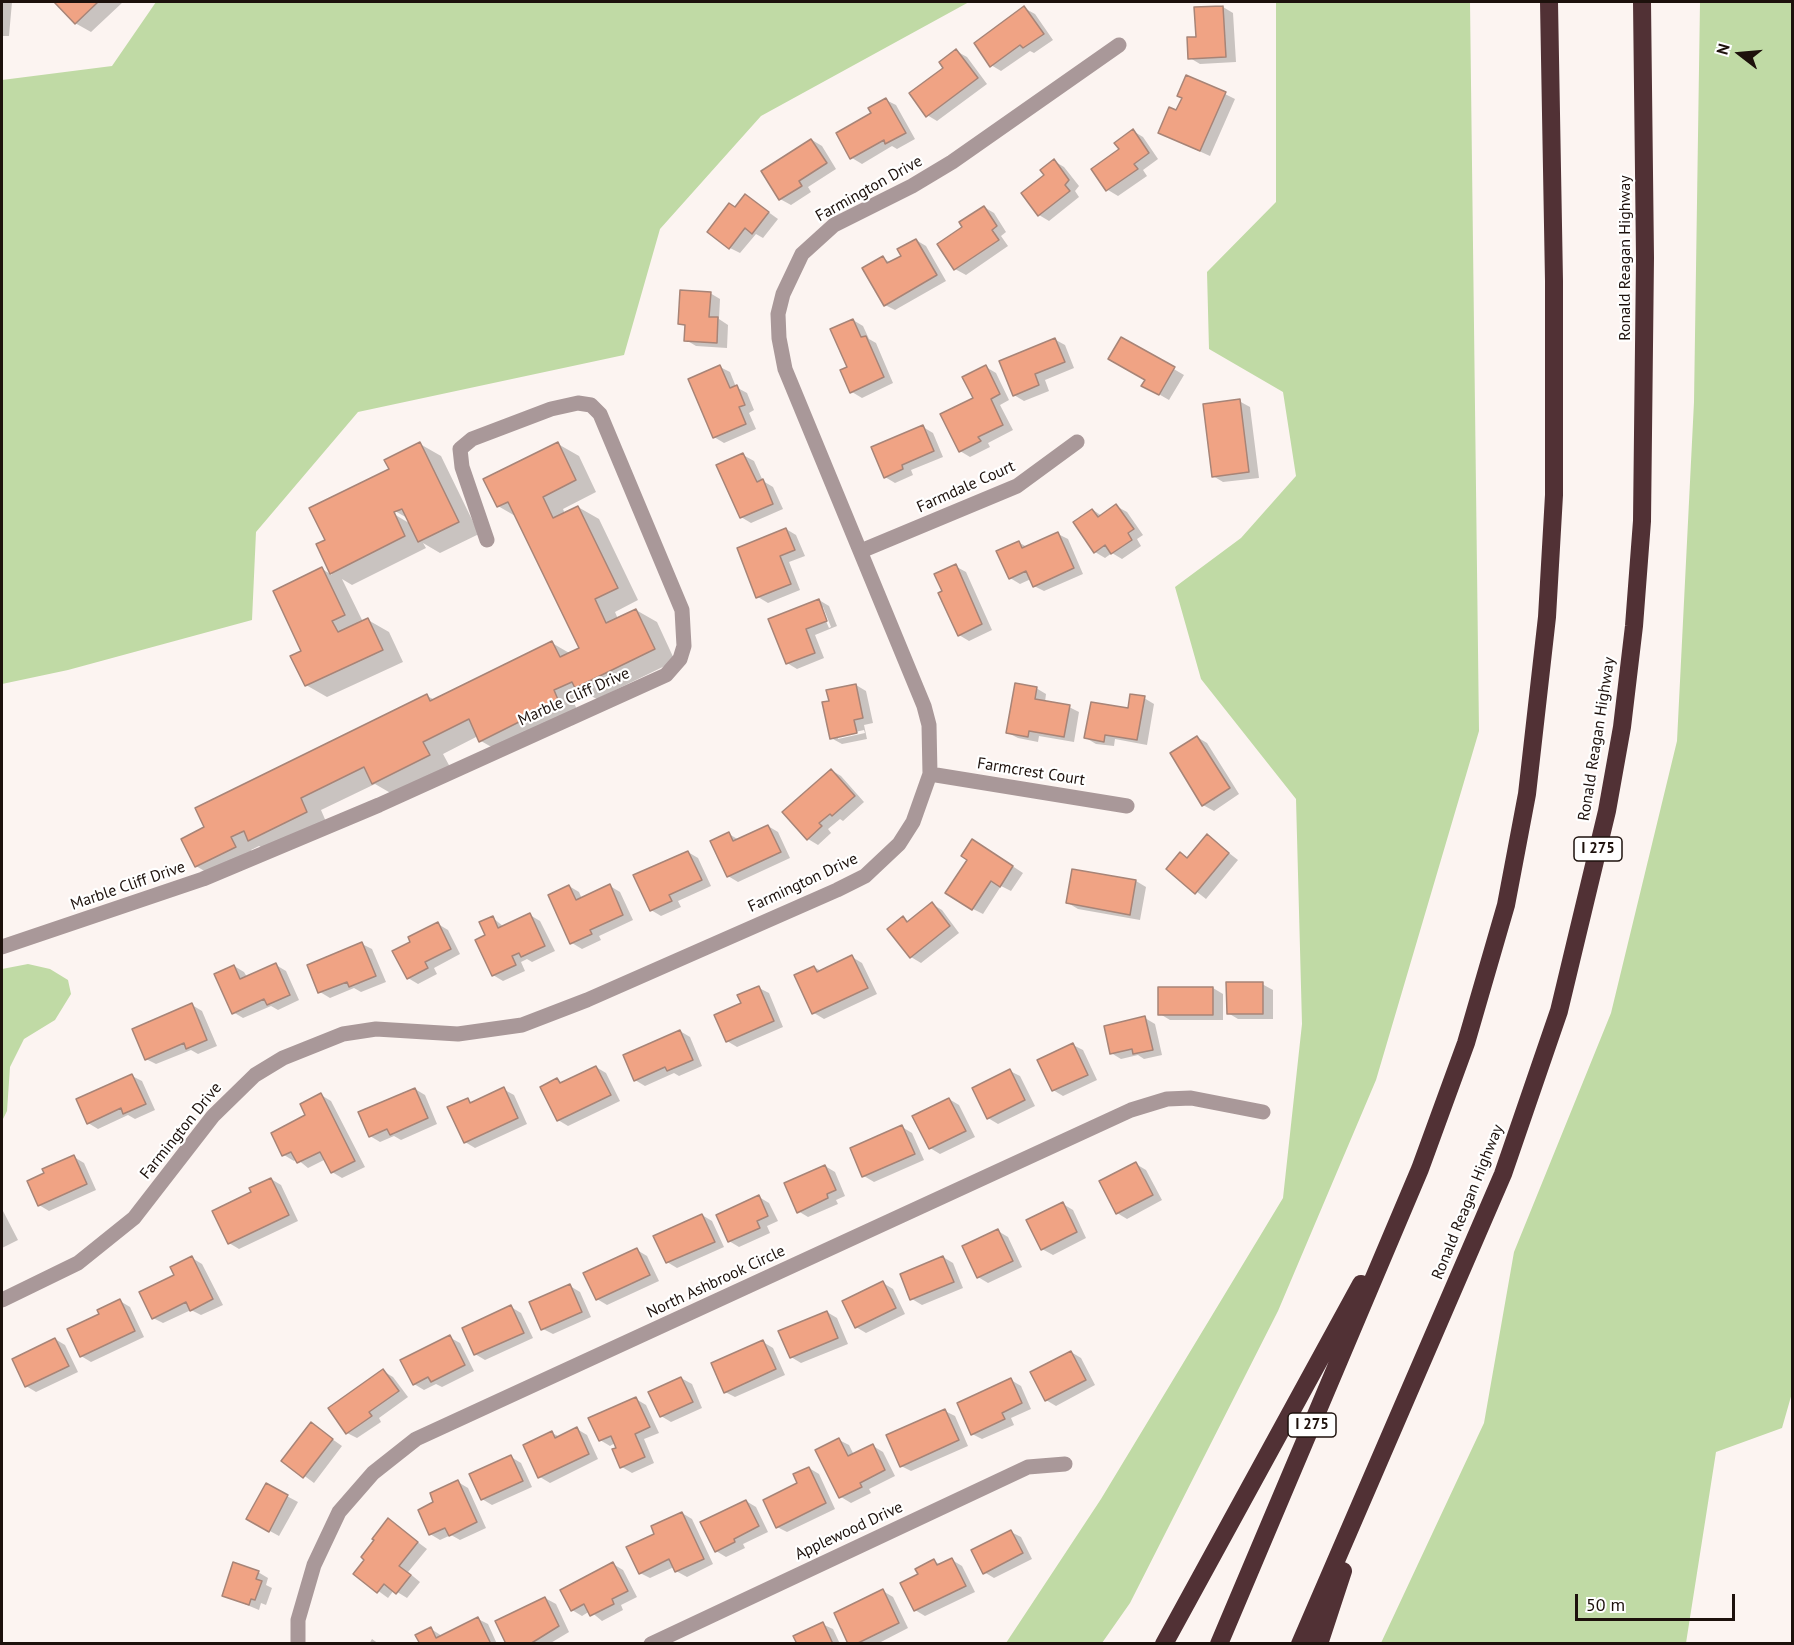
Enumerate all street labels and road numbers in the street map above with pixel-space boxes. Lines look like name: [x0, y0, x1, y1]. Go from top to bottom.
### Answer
street label: Farmington Drive: [812, 152, 926, 226]
street label: Ronald Reagan Highway: [1615, 175, 1635, 341]
street label: Farmdale Court: [914, 457, 1018, 517]
street label: Ronald Reagan Highway: [1575, 656, 1619, 822]
street label: Marble Cliff Drive: [515, 664, 633, 730]
street label: Farmcrest Court: [976, 754, 1086, 790]
road number: I 275: [1574, 837, 1622, 861]
street label: Farmington Drive: [745, 849, 861, 917]
street label: Marble Cliff Drive: [68, 857, 188, 915]
street label: Farmington Drive: [136, 1079, 226, 1183]
street label: Ronald Reagan Highway: [1428, 1122, 1508, 1282]
street label: North Ashbrook Circle: [644, 1241, 788, 1323]
road number: I 275: [1288, 1413, 1336, 1437]
street label: Applewood Drive: [792, 1498, 906, 1564]

